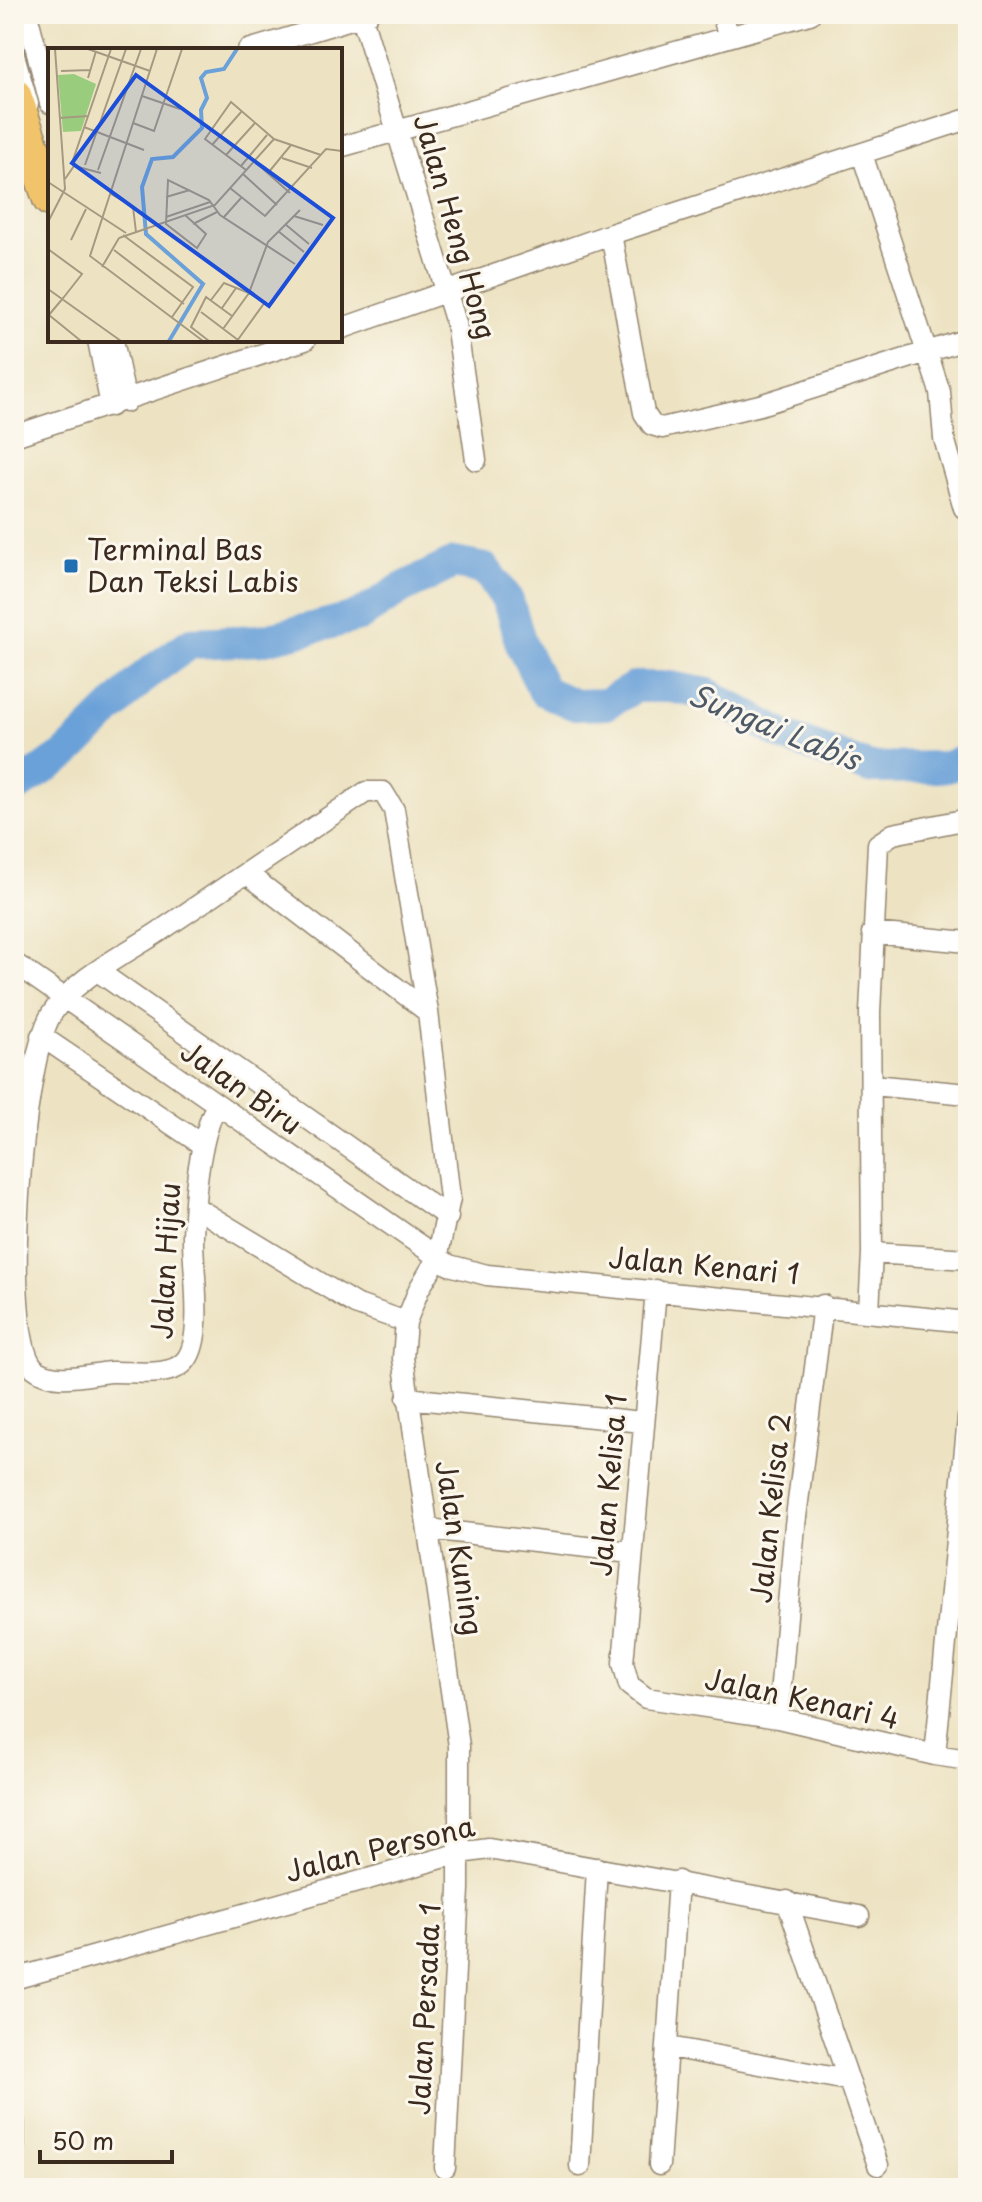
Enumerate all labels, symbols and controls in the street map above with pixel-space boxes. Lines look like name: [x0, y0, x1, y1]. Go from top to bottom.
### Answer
inset map: [48, 48, 342, 342]
street label: Jalan Heng Hong: [404, 109, 509, 344]
place label: Terminal Bas Dan Teksi Labis: [87, 527, 299, 602]
marker: Terminal Bas Dan Teksi Labis: [62, 557, 80, 575]
water label: Sungai Labis: [682, 671, 870, 781]
street label: Jalan Biru: [173, 1029, 311, 1144]
street label: Jalan Hijau: [139, 1182, 190, 1340]
street label: Jalan Kenari 1: [607, 1235, 801, 1294]
street label: Jalan Kelisa 1: [578, 1392, 637, 1578]
street label: Jalan Kelisa 2: [738, 1411, 801, 1605]
street label: Jalan Kuning: [425, 1457, 496, 1638]
street label: Jalan Kenari 4: [701, 1656, 903, 1739]
street label: Jalan Persona: [280, 1803, 479, 1892]
street label: Jalan Persada 1: [396, 1902, 451, 2116]
scale bar: [40, 2114, 172, 2164]
text: 50 m: [52, 2122, 114, 2158]

